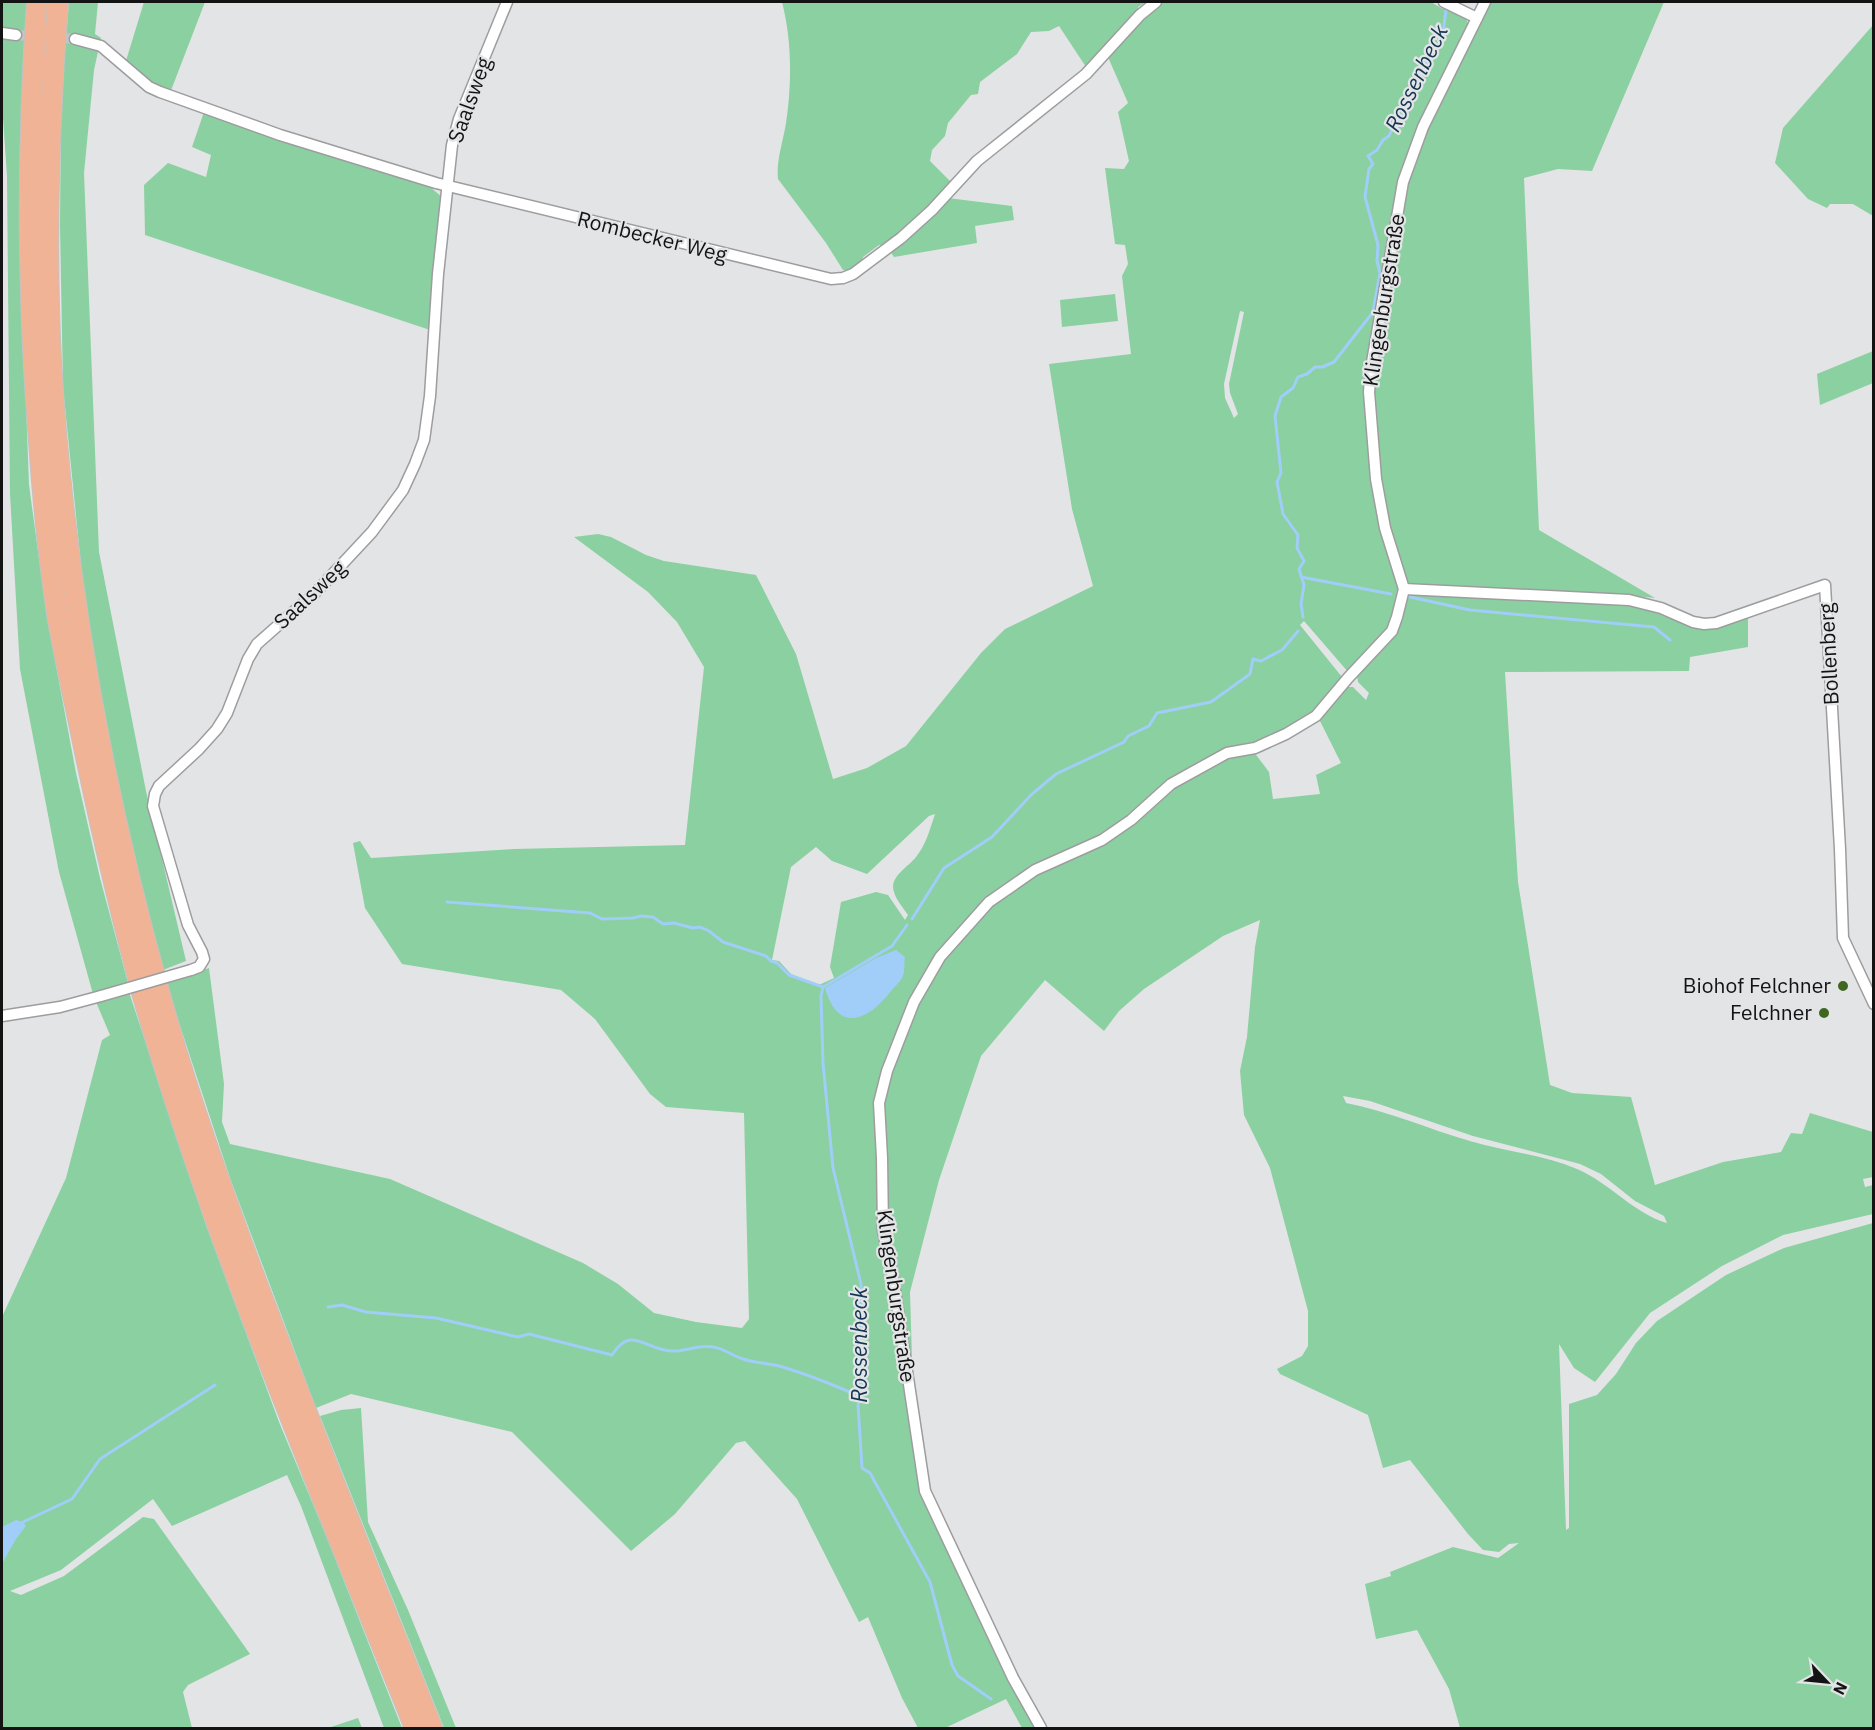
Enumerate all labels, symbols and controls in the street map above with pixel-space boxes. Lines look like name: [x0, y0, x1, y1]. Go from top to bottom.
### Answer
water label: Rossenbeck: [1377, 19, 1454, 136]
street label: Saalsweg: [441, 53, 497, 146]
street label: Rombecker Weg: [574, 204, 730, 268]
street label: Klingenburgstraße: [1356, 212, 1410, 388]
street label: Saalsweg: [267, 554, 351, 635]
street label: Bollenberg: [1811, 602, 1845, 706]
place label: Biohof Felchner: [1683, 971, 1831, 999]
marker: Biohof Felchner: [1836, 979, 1850, 993]
place label: Felchner: [1730, 998, 1812, 1026]
marker: Felchner: [1817, 1006, 1831, 1020]
street label: Klingenburgstraße: [871, 1208, 923, 1384]
water label: Rossenbeck: [844, 1287, 873, 1403]
north arrow: [1797, 1652, 1857, 1712]
text: N: [1829, 1679, 1852, 1698]

